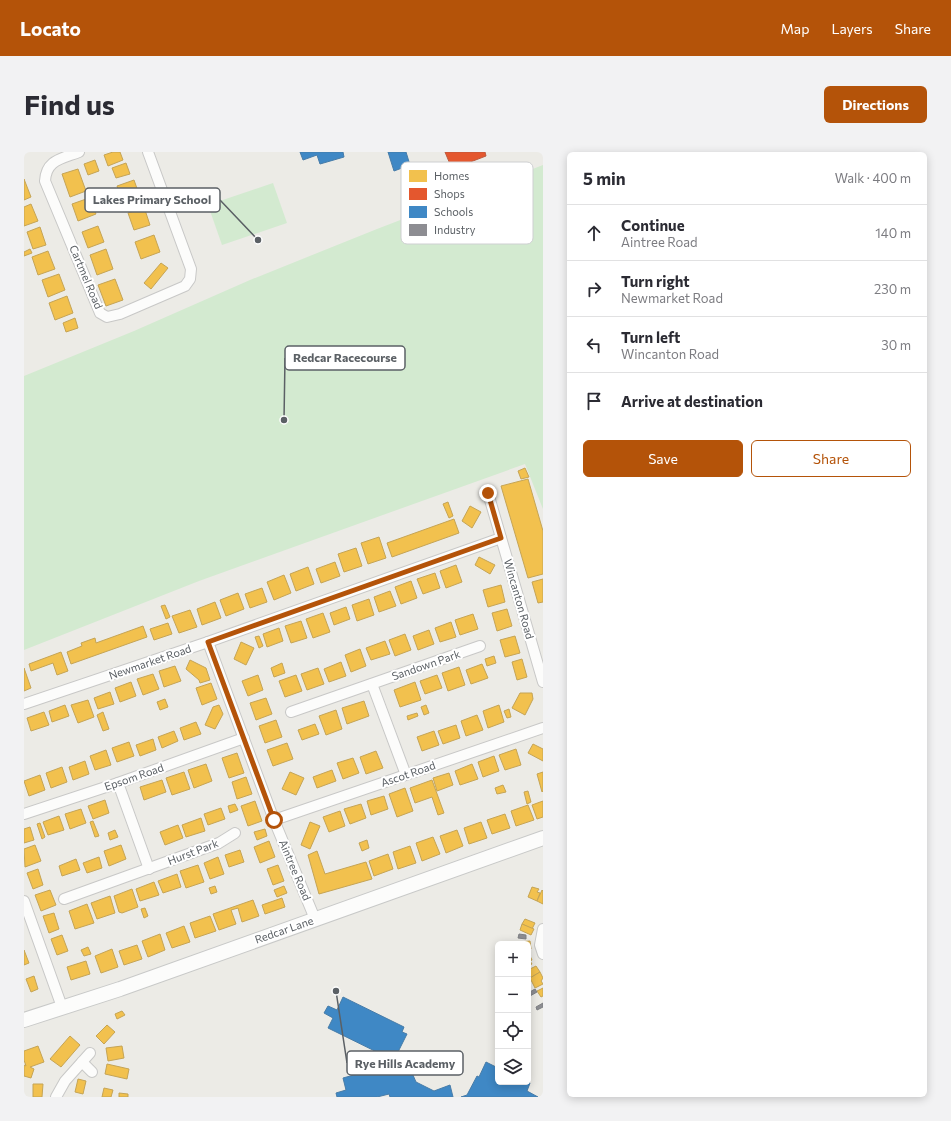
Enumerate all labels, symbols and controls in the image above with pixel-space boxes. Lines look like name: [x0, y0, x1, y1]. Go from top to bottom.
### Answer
text: Locato: [20, 17, 81, 40]
text: Map: [781, 20, 809, 37]
text: Layers: [831, 20, 873, 37]
text: Share: [895, 20, 931, 37]
button: Directions: [824, 86, 927, 123]
text: Find us: [24, 87, 115, 121]
legend: [401, 162, 533, 244]
text: 5 min: [583, 168, 626, 189]
text: Homes: [434, 169, 469, 182]
text: Walk · 400 m: [835, 170, 911, 186]
text: Shops: [434, 187, 465, 200]
callout: Lakes Primary School: [85, 188, 220, 212]
text: Lakes Primary School: [93, 192, 211, 206]
text: Schools: [434, 205, 473, 218]
text: Continue: [621, 216, 685, 234]
icon: ahead: [583, 222, 605, 244]
text: Industry: [434, 223, 476, 236]
text: 140 m: [875, 225, 911, 241]
text: Aintree Road: [621, 234, 698, 250]
street label: Cartmel Road: [67, 243, 106, 311]
text: Turn right: [621, 272, 690, 290]
icon: right: [583, 278, 605, 300]
text: 230 m: [874, 281, 911, 297]
text: Newmarket Road: [621, 290, 723, 306]
text: Turn left: [621, 328, 680, 346]
icon: left: [583, 334, 605, 356]
text: 30 m: [881, 337, 911, 353]
callout: Redcar Racecourse: [285, 346, 405, 370]
text: Wincanton Road: [621, 346, 719, 362]
text: Redcar Racecourse: [293, 350, 397, 364]
icon: arrive: [583, 390, 605, 412]
text: Arrive at destination: [621, 392, 763, 410]
button: Save: [583, 440, 743, 477]
button: Share: [751, 440, 911, 477]
route end: [479, 484, 497, 502]
street label: Wincanton Road: [502, 557, 537, 641]
street label: Newmarket Road: [107, 641, 193, 682]
street label: Sandown Park: [390, 647, 462, 682]
street label: Ascot Road: [379, 758, 437, 789]
street label: Epsom Road: [102, 760, 165, 793]
route start: [265, 811, 283, 829]
street label: Hurst Park: [166, 836, 220, 867]
street label: Aintree Road: [277, 837, 314, 902]
street label: Redcar Lane: [253, 913, 315, 946]
map controls: [495, 941, 531, 1085]
button: +: [495, 941, 531, 977]
button: −: [495, 977, 531, 1013]
button: locate: [495, 1013, 531, 1049]
button: layers: [495, 1049, 531, 1085]
callout: Rye Hills Academy: [347, 1051, 463, 1075]
text: Rye Hills Academy: [355, 1056, 456, 1070]

